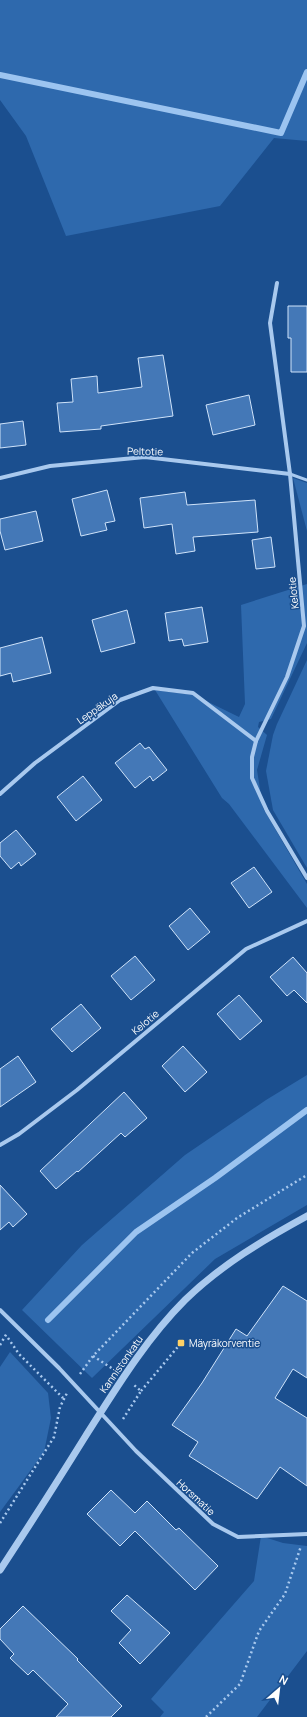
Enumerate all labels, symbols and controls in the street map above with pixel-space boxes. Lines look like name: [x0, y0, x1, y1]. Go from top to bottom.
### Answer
street label: Peltotie: [127, 444, 163, 458]
street label: Kelotie: [284, 576, 302, 610]
street label: Leppäkuja: [74, 689, 120, 727]
street label: Kelotie: [128, 1006, 162, 1038]
street label: Kannistonkatu: [96, 1332, 146, 1395]
place label: Mäyräkorventie: [189, 1336, 260, 1350]
marker: Mäyräkorventie: [176, 1338, 186, 1348]
street label: Horsmatie: [174, 1476, 218, 1518]
north arrow: [259, 1669, 299, 1709]
text: N: [277, 1671, 291, 1688]

